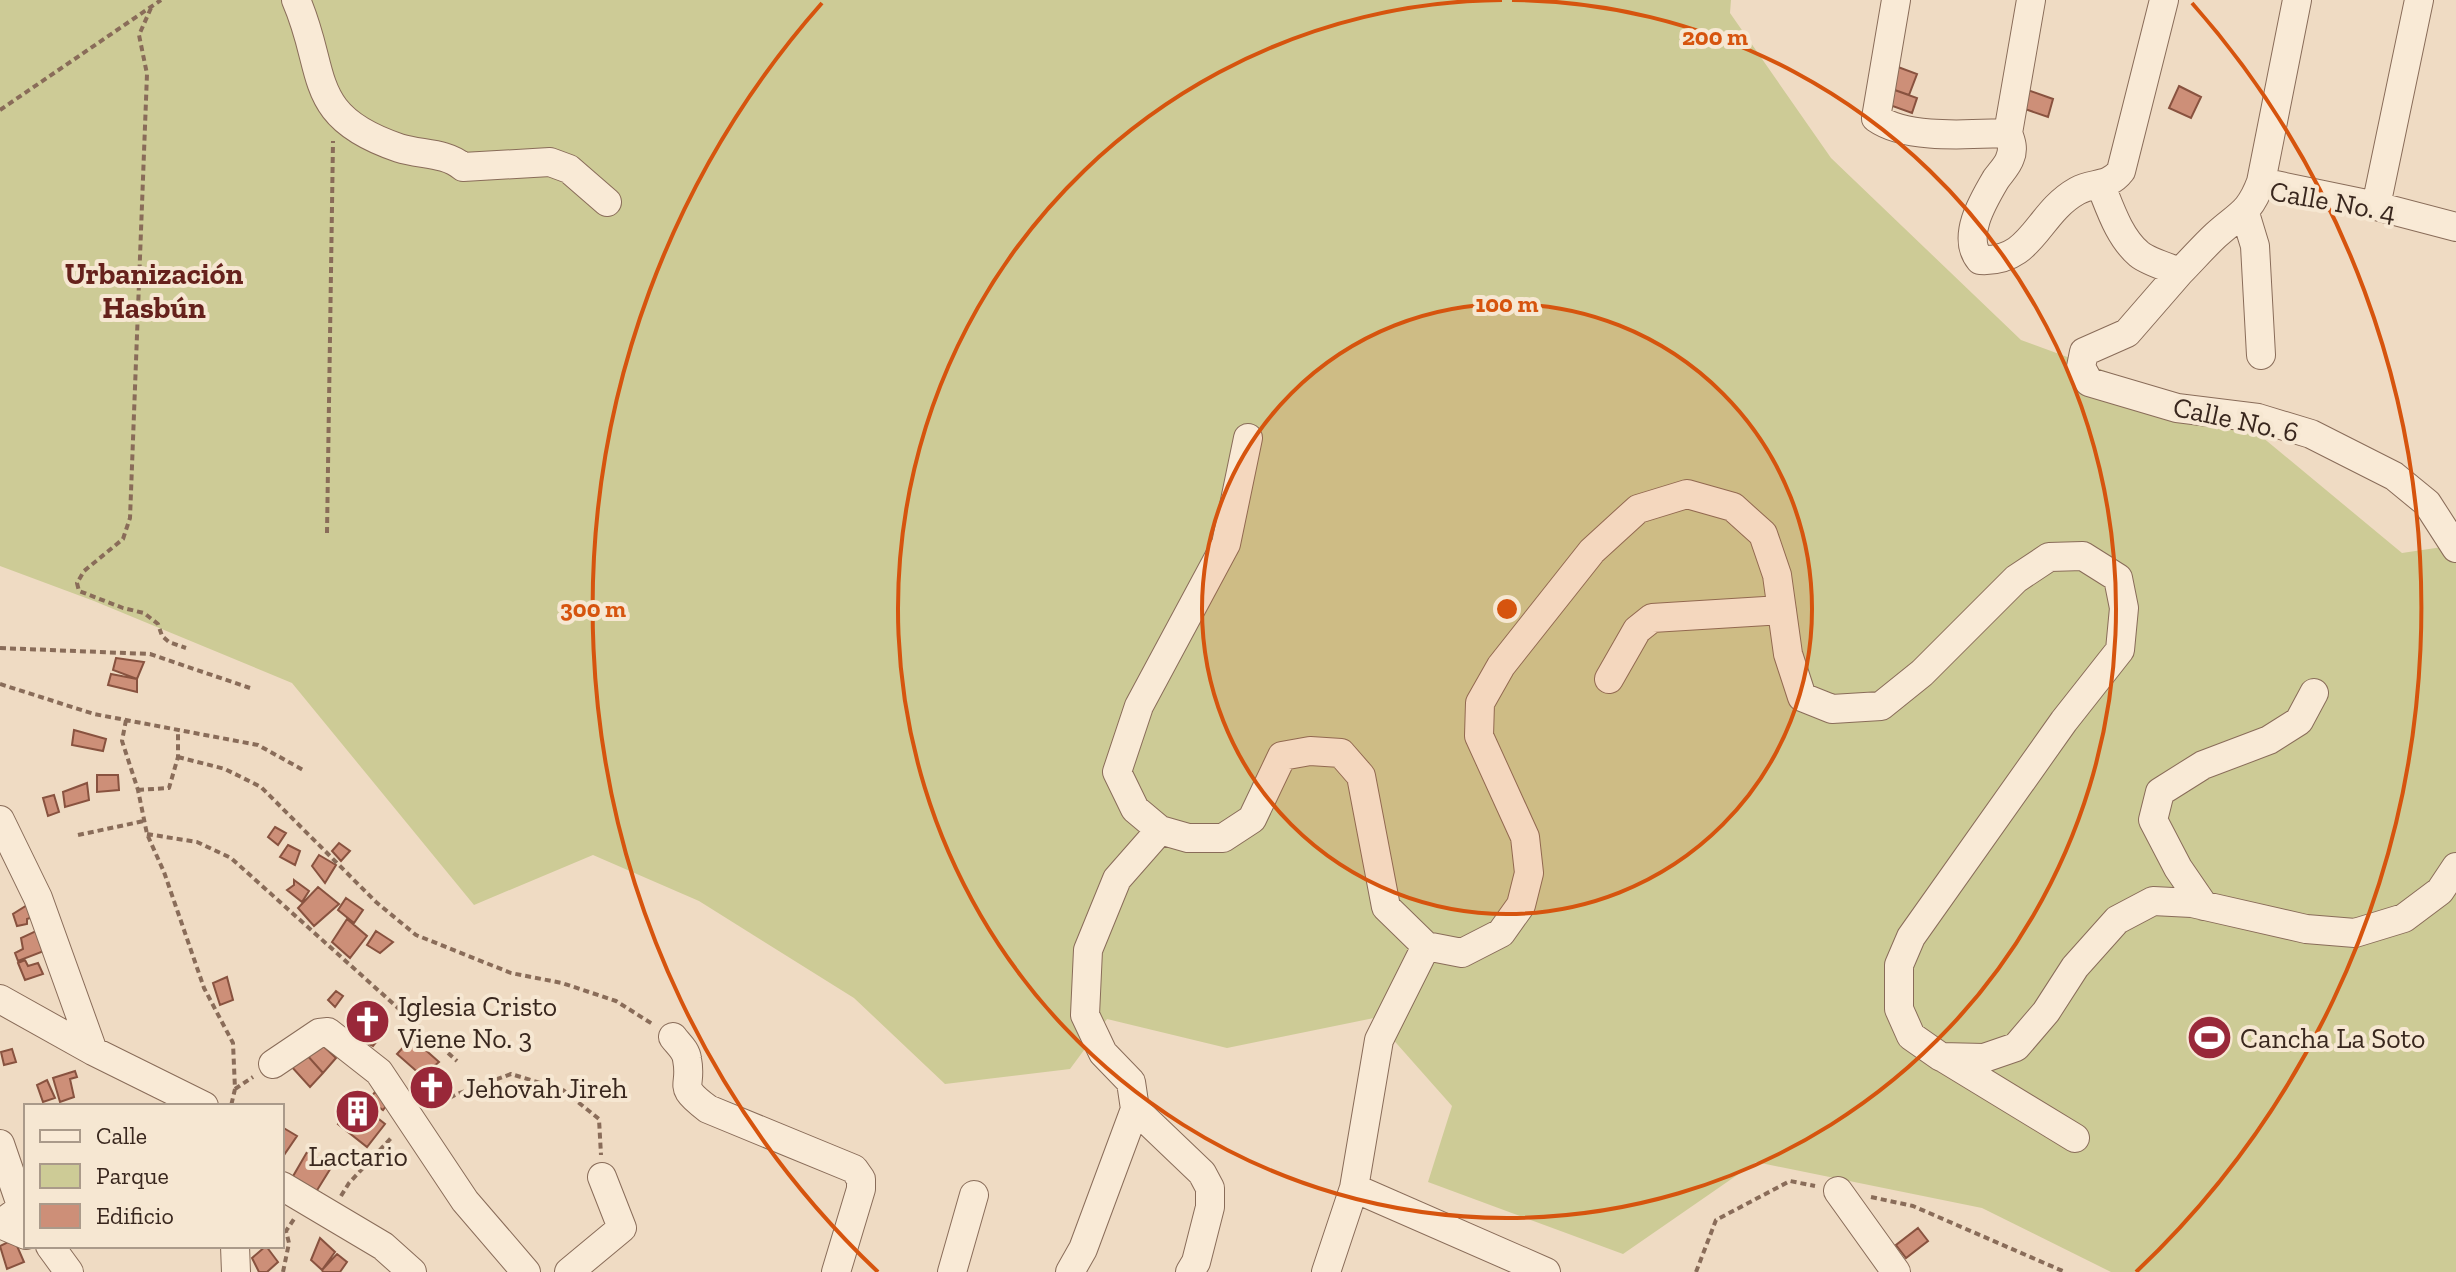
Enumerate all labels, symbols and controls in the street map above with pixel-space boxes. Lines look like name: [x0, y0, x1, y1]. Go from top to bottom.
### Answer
text: 200 m: [1682, 22, 1748, 51]
street label: Calle No. 4: [2267, 174, 2399, 229]
district label: Urbanización Hasbún: [65, 256, 243, 326]
text: 100 m: [1476, 289, 1538, 318]
street label: Calle No. 6: [2170, 390, 2302, 449]
text: 300 m: [560, 594, 626, 623]
centre of rings: [1493, 595, 1521, 623]
place label: Iglesia Cristo Viene No. 3: [397, 990, 557, 1055]
church icon: Iglesia Cristo Viene No. 3: [343, 998, 391, 1046]
sports icon: Cancha La Soto: [2185, 1014, 2233, 1062]
place label: Cancha La Soto: [2240, 1022, 2425, 1055]
church icon: Jehovah Jireh: [408, 1064, 456, 1112]
place label: Jehovah Jireh: [463, 1072, 628, 1105]
building icon: Lactario: [334, 1088, 382, 1136]
legend: [24, 1104, 284, 1248]
text: Calle: [96, 1121, 147, 1150]
place label: Lactario: [308, 1140, 408, 1173]
text: Parque: [96, 1161, 169, 1190]
text: Edificio: [96, 1201, 174, 1230]

